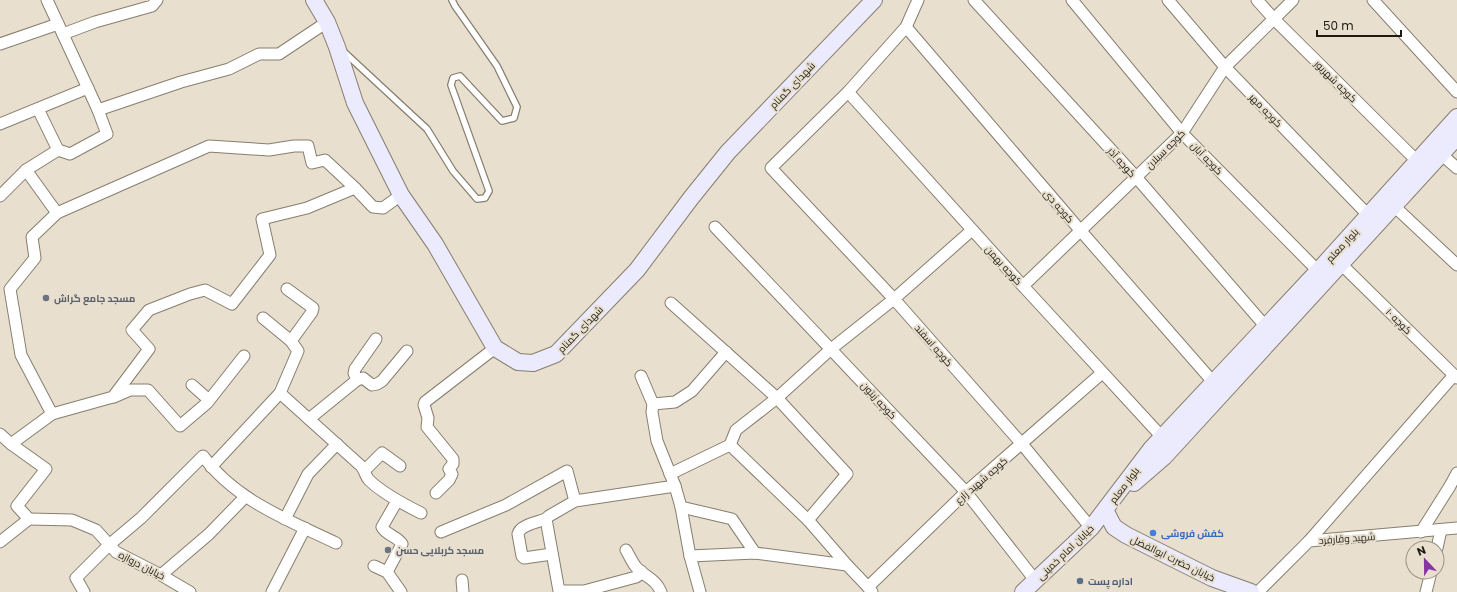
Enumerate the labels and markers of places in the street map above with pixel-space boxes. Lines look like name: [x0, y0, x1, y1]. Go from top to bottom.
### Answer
place label: مسجد جامع گراش: [54, 291, 135, 306]
marker: مسجد جامع گراش: [41, 293, 51, 303]
place label: کفش فروشی: [1161, 526, 1224, 541]
marker: کفش فروشی: [1148, 528, 1158, 538]
place label: مسجد کربلایی حسن: [396, 543, 484, 558]
marker: مسجد کربلایی حسن: [383, 545, 393, 555]
place label: اداره پست: [1088, 574, 1133, 589]
marker: اداره پست: [1075, 576, 1085, 586]

